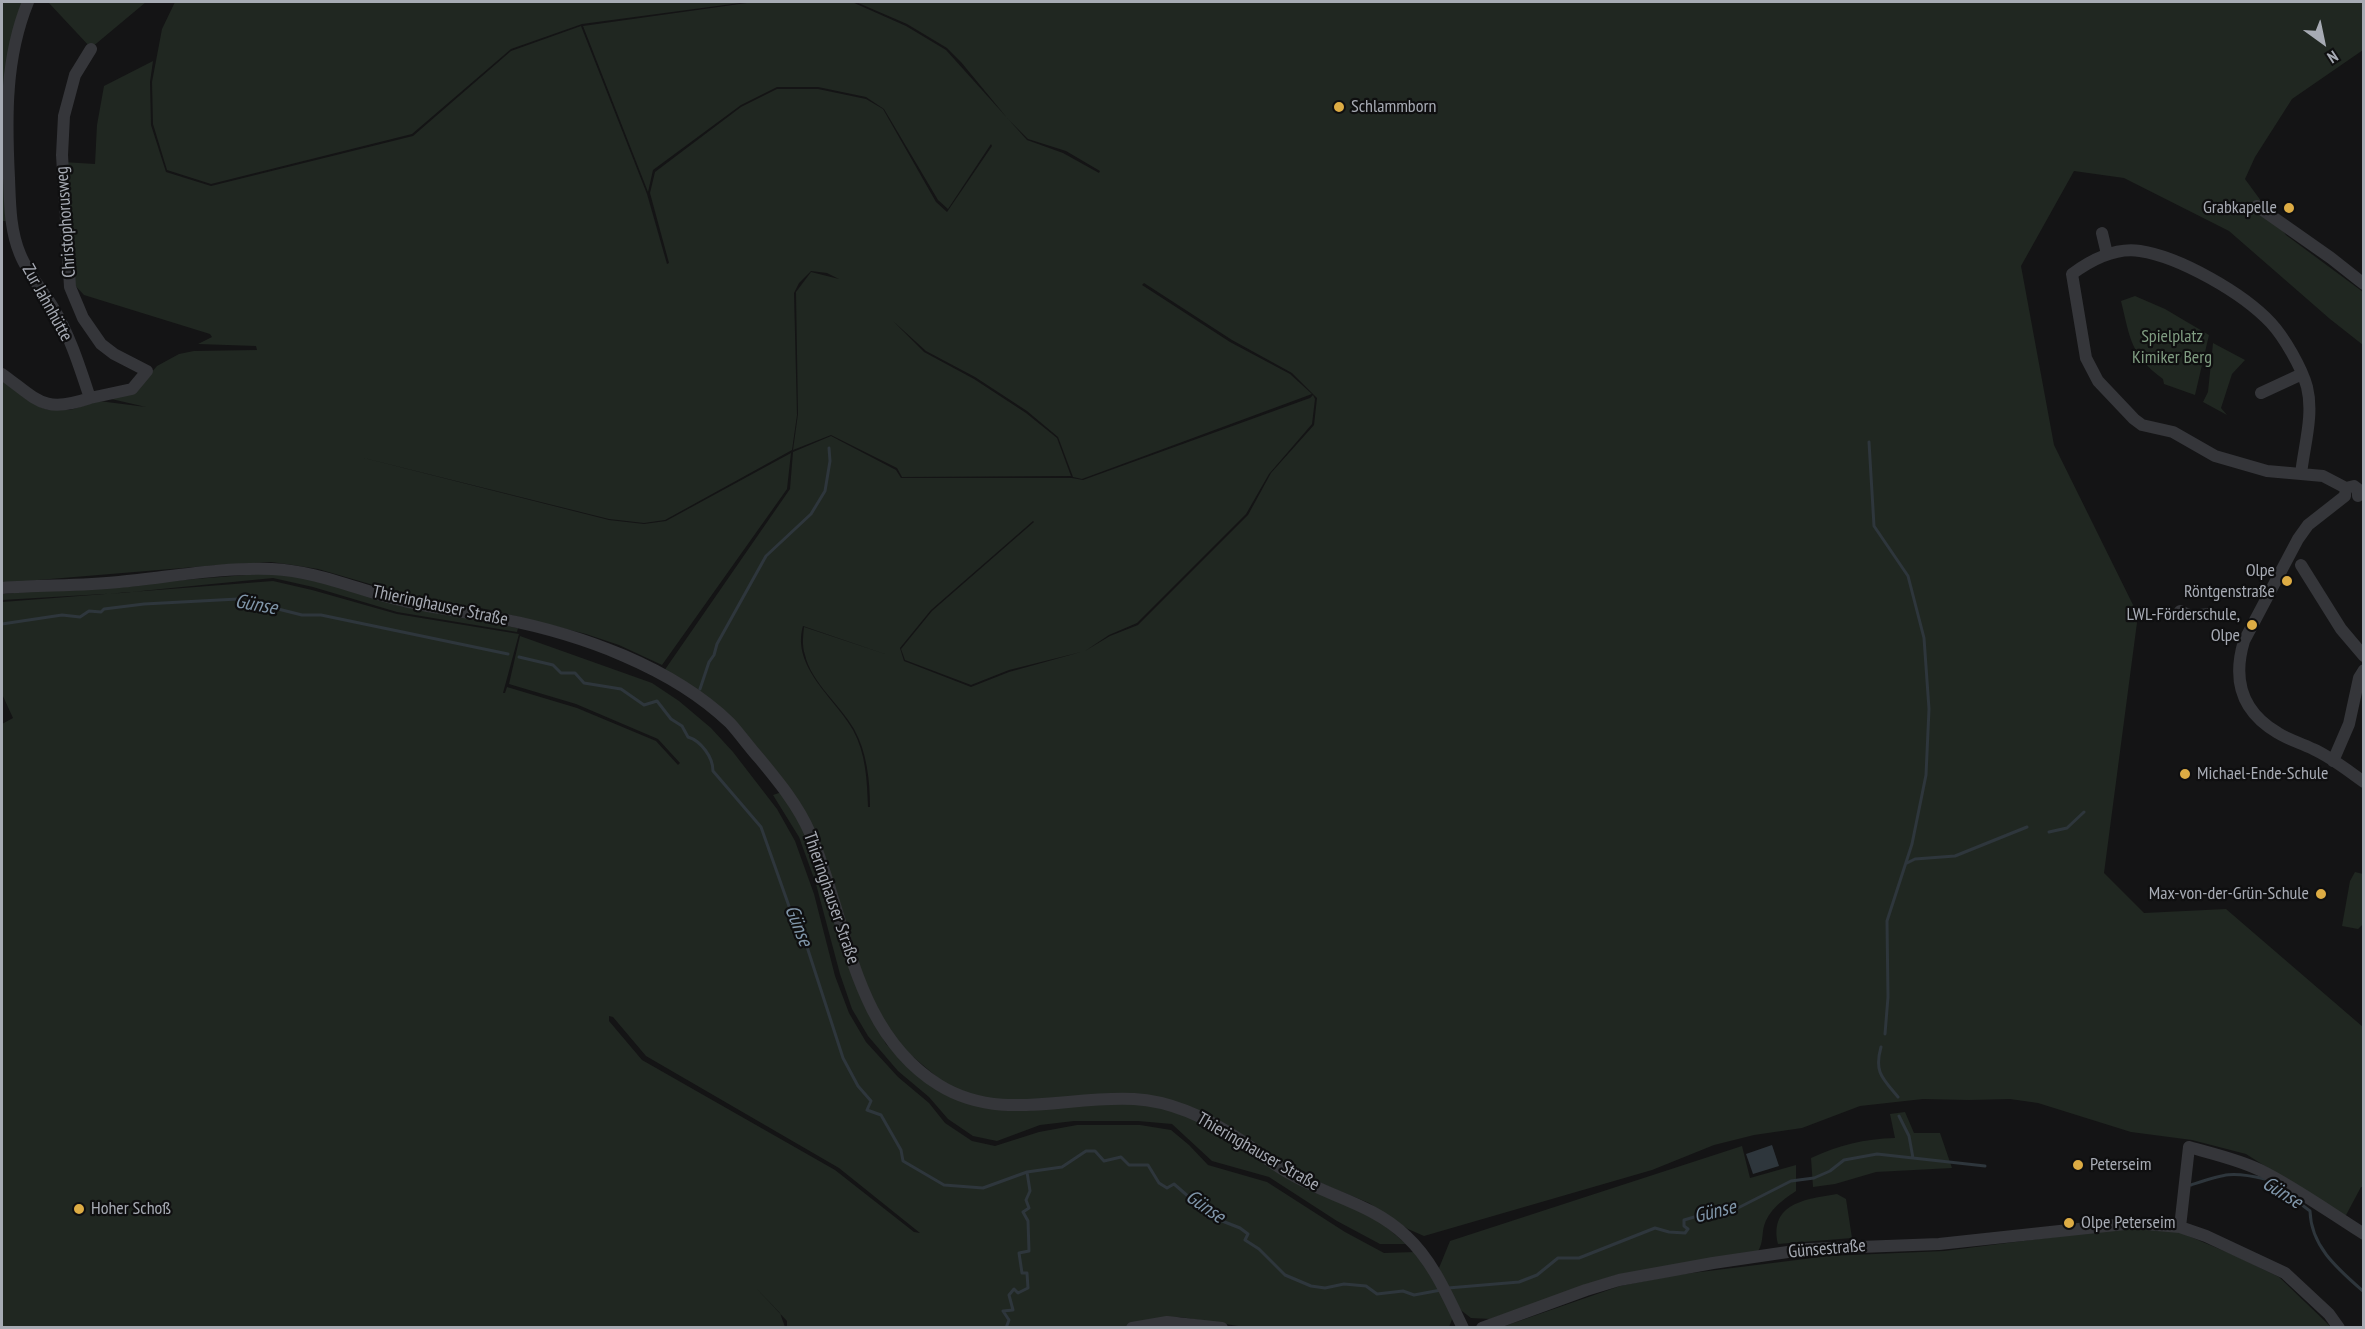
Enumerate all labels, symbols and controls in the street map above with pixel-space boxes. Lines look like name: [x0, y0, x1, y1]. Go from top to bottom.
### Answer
north arrow: [2293, 12, 2353, 72]
text: N: [2324, 46, 2342, 68]
place label: Schlammborn: [1351, 96, 1436, 118]
marker: Schlammborn: [1332, 100, 1346, 114]
street label: Christophorusweg: [51, 166, 81, 278]
place label: Grabkapelle: [2203, 197, 2277, 219]
marker: Grabkapelle: [2282, 201, 2296, 215]
street label: Zur Jahnhütte: [17, 261, 77, 345]
park label: Spielplatz Kimiker Berg: [2132, 326, 2212, 368]
place label: Olpe Röntgenstraße: [2184, 560, 2275, 602]
marker: Olpe Röntgenstraße: [2280, 574, 2294, 588]
street label: Thieringhauser Straße: [370, 581, 510, 631]
water label: Günse: [233, 590, 279, 620]
place label: LWL-Förderschule, Olpe: [2126, 604, 2240, 646]
marker: LWL-Förderschule, Olpe: [2245, 618, 2259, 632]
place label: Michael-Ende-Schule: [2197, 763, 2328, 785]
marker: Michael-Ende-Schule: [2178, 767, 2192, 781]
street label: Thieringhauser Straße: [798, 829, 864, 967]
place label: Max-von-der-Grün-Schule: [2149, 883, 2309, 905]
marker: Max-von-der-Grün-Schule: [2314, 887, 2328, 901]
water label: Günse: [779, 902, 817, 950]
street label: Thieringhauser Straße: [1193, 1108, 1323, 1196]
place label: Peterseim: [2090, 1154, 2151, 1176]
marker: Peterseim: [2071, 1158, 2085, 1172]
water label: Günse: [2258, 1172, 2306, 1214]
water label: Günse: [1181, 1185, 1229, 1229]
water label: Günse: [1692, 1195, 1738, 1229]
place label: Hoher Schoß: [91, 1198, 171, 1220]
marker: Hoher Schoß: [72, 1202, 86, 1216]
place label: Olpe Peterseim: [2081, 1212, 2175, 1234]
marker: Olpe Peterseim: [2062, 1216, 2076, 1230]
street label: Günsestraße: [1787, 1235, 1867, 1263]

